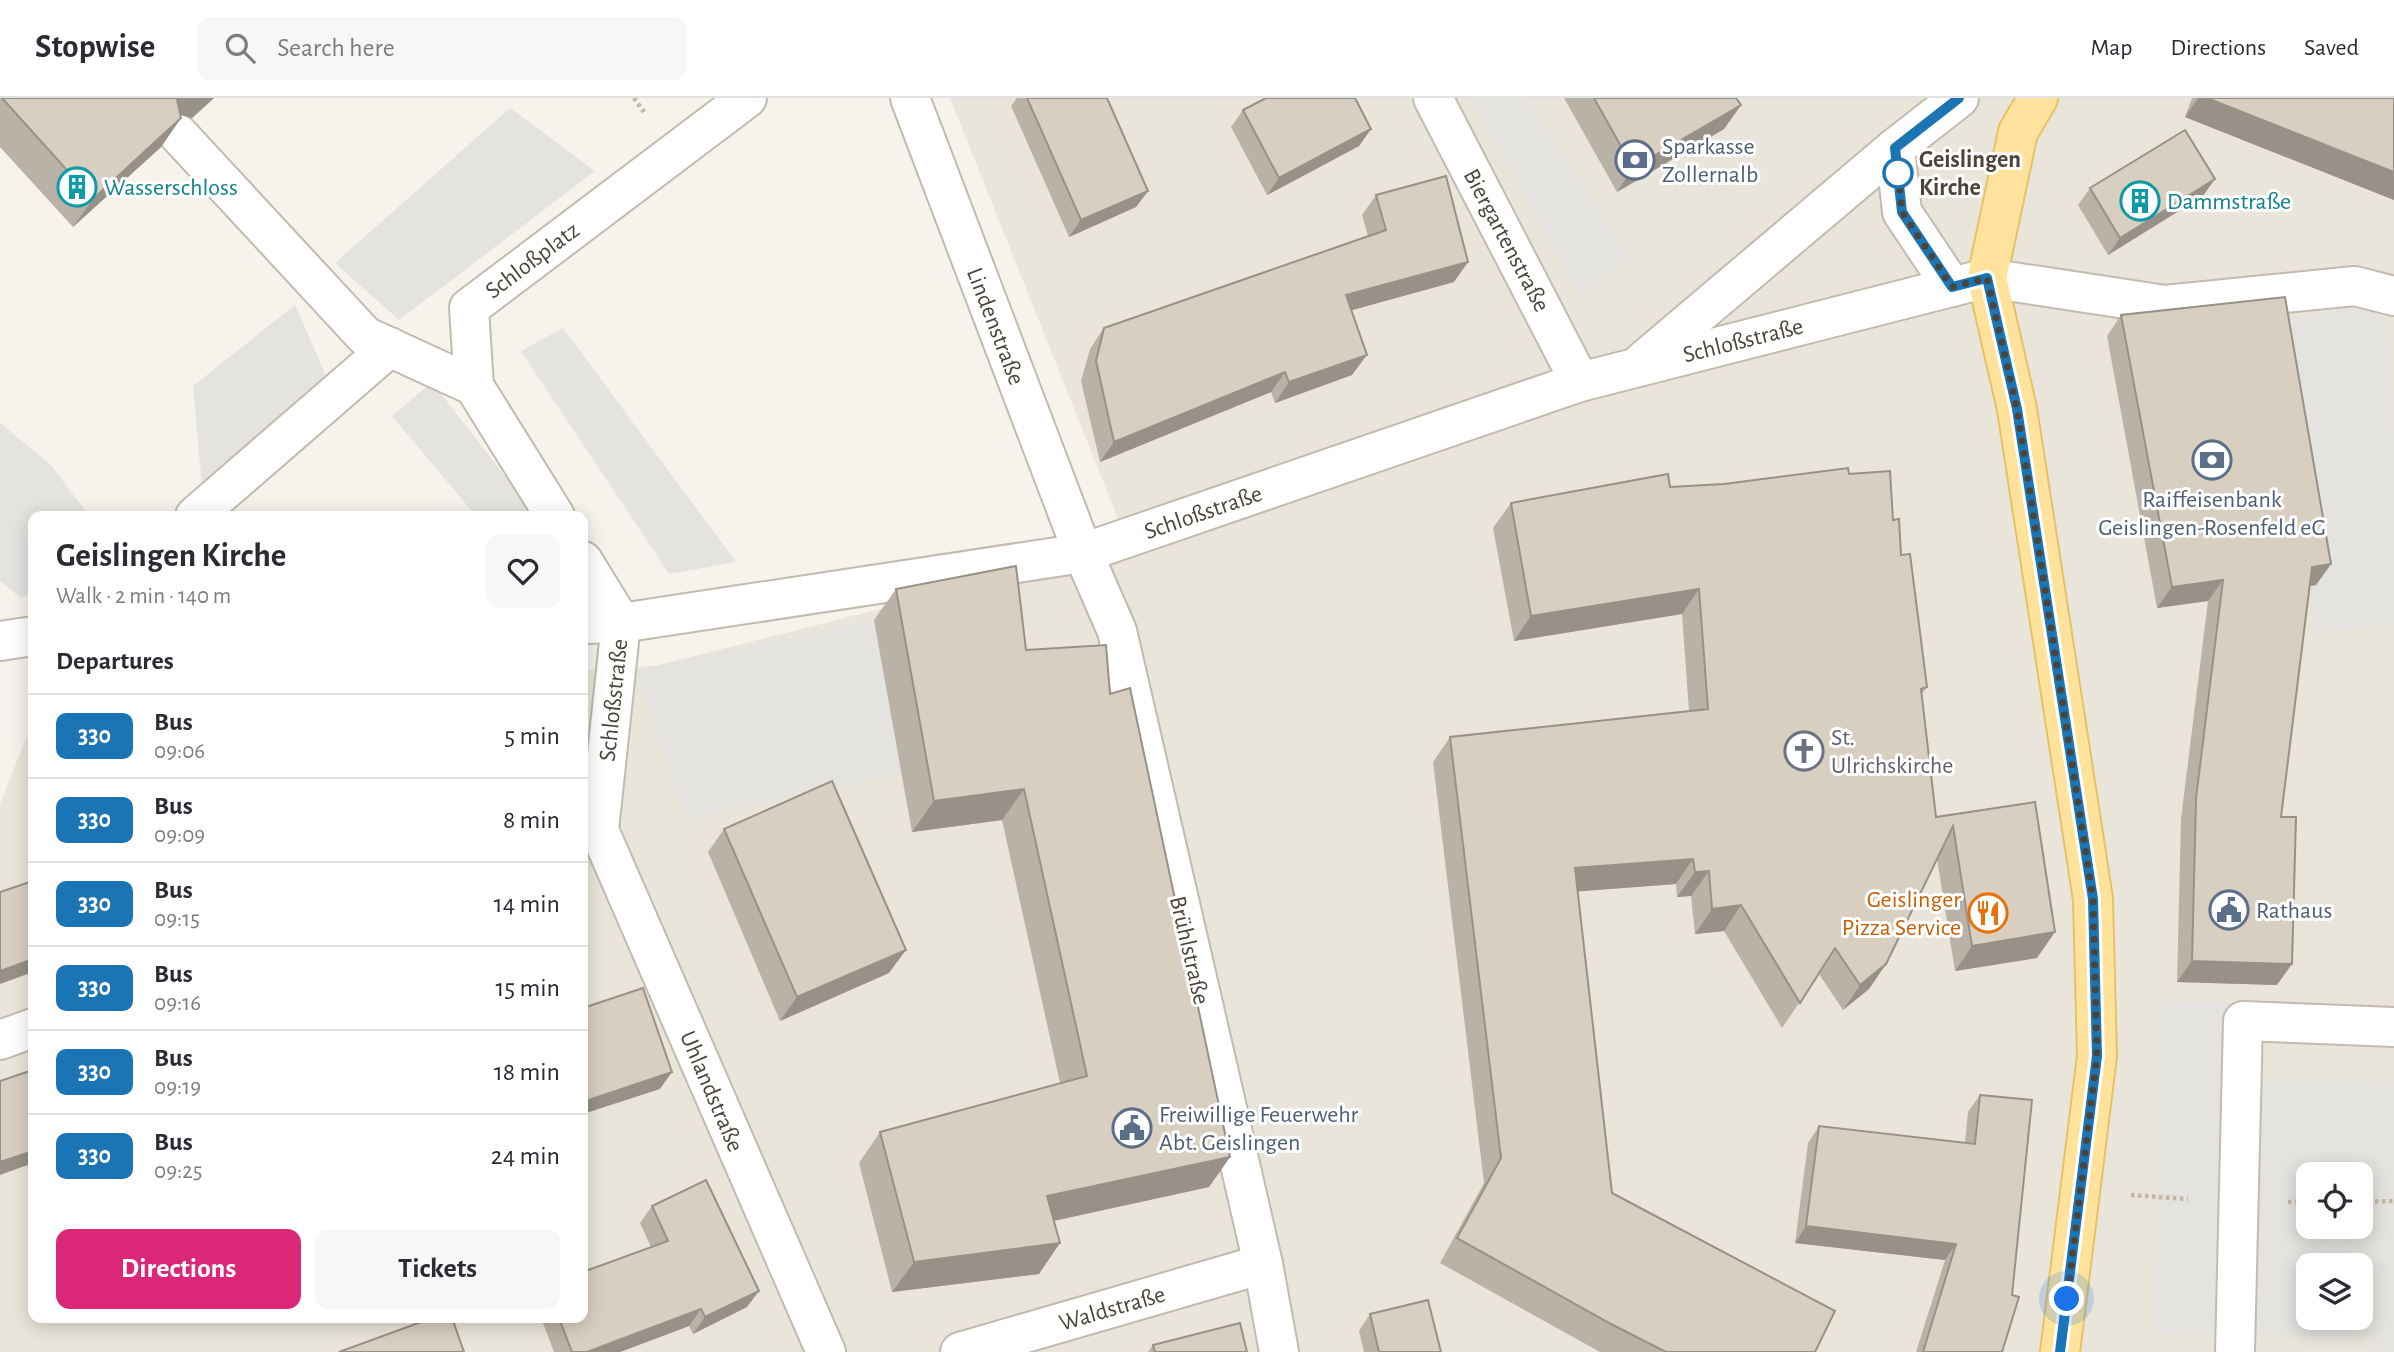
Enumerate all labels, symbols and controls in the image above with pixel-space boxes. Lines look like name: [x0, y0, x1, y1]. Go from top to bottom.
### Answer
search box: [197, 17, 687, 80]
icon: search: [221, 29, 259, 67]
text: Stopwise: [35, 31, 155, 64]
text: Search here: [277, 35, 395, 61]
text: Map: [2090, 36, 2132, 60]
text: Directions: [2170, 36, 2266, 60]
text: Saved: [2304, 36, 2359, 60]
place label: Sparkasse Zollernalb: [1662, 135, 1758, 187]
bank icon: Sparkasse Zollernalb: [1614, 139, 1656, 181]
place label: Geislingen Kirche: [1919, 148, 2021, 200]
marker: Geislingen Kirche: [1883, 158, 1913, 188]
street label: Biergartenstraße: [1458, 165, 1554, 316]
building icon: Wasserschloss: [56, 166, 98, 208]
place label: Wasserschloss: [104, 176, 238, 200]
building icon: Dammstraße: [2119, 180, 2161, 222]
place label: Dammstraße: [2167, 190, 2291, 214]
street label: Schloßplatz: [481, 218, 584, 304]
street label: Lindenstraße: [962, 264, 1028, 388]
street label: Schloßstraße: [1681, 314, 1806, 367]
bank icon: Raiffeisenbank Geislingen-Rosenfeld eG: [2191, 439, 2233, 481]
street label: Schloßstraße: [1141, 482, 1265, 544]
place label: Raiffeisenbank Geislingen-Rosenfeld eG: [2098, 488, 2326, 540]
button: heart: [486, 534, 560, 608]
text: Geislingen Kirche: [56, 540, 286, 573]
text: Walk · 2 min · 140 m: [56, 585, 231, 608]
street label: Schloßstraße: [596, 638, 632, 762]
text: Departures: [56, 648, 174, 674]
text: Bus: [154, 709, 193, 735]
text: 5 min: [504, 723, 560, 749]
text: 330: [78, 724, 111, 748]
place label: St. Ulrichskirche: [1831, 726, 1953, 778]
church icon: St. Ulrichskirche: [1783, 730, 1825, 772]
text: 09:06: [154, 740, 205, 763]
text: Bus: [154, 793, 193, 819]
text: 8 min: [503, 807, 560, 833]
text: 330: [78, 808, 111, 832]
text: 09:09: [154, 824, 205, 847]
text: Bus: [154, 877, 193, 903]
place label: Geislinger Pizza Service: [1842, 888, 1961, 940]
public building icon: Rathaus: [2208, 889, 2250, 931]
text: 14 min: [494, 891, 560, 917]
text: 330: [78, 892, 111, 916]
restaurant icon: Geislinger Pizza Service: [1967, 892, 2009, 934]
street label: Brühlstraße: [1165, 894, 1213, 1007]
place label: Rathaus: [2256, 899, 2332, 923]
text: 09:15: [154, 908, 200, 931]
text: Bus: [154, 961, 193, 987]
text: 15 min: [495, 975, 560, 1001]
text: 330: [78, 976, 111, 1000]
text: 09:16: [154, 992, 201, 1015]
street label: Uhlandstraße: [675, 1028, 747, 1155]
text: Bus: [154, 1045, 193, 1071]
text: 18 min: [494, 1059, 560, 1085]
text: 330: [78, 1060, 111, 1084]
text: 09:19: [154, 1076, 201, 1099]
place label: Freiwillige Feuerwehr Abt. Geislingen: [1159, 1103, 1359, 1155]
public building icon: Freiwillige Feuerwehr Abt. Geislingen: [1111, 1107, 1153, 1149]
text: Bus: [154, 1129, 193, 1155]
text: 24 min: [491, 1143, 560, 1169]
text: 330: [78, 1144, 111, 1168]
text: 09:25: [154, 1160, 202, 1183]
map controls: [2296, 1162, 2373, 1330]
button: locate: [2296, 1162, 2373, 1239]
button: Directions: [56, 1229, 301, 1309]
button: Tickets: [315, 1229, 560, 1309]
button: layers: [2296, 1253, 2373, 1330]
your location: [2049, 1281, 2084, 1316]
street label: Waldstraße: [1057, 1282, 1168, 1336]

